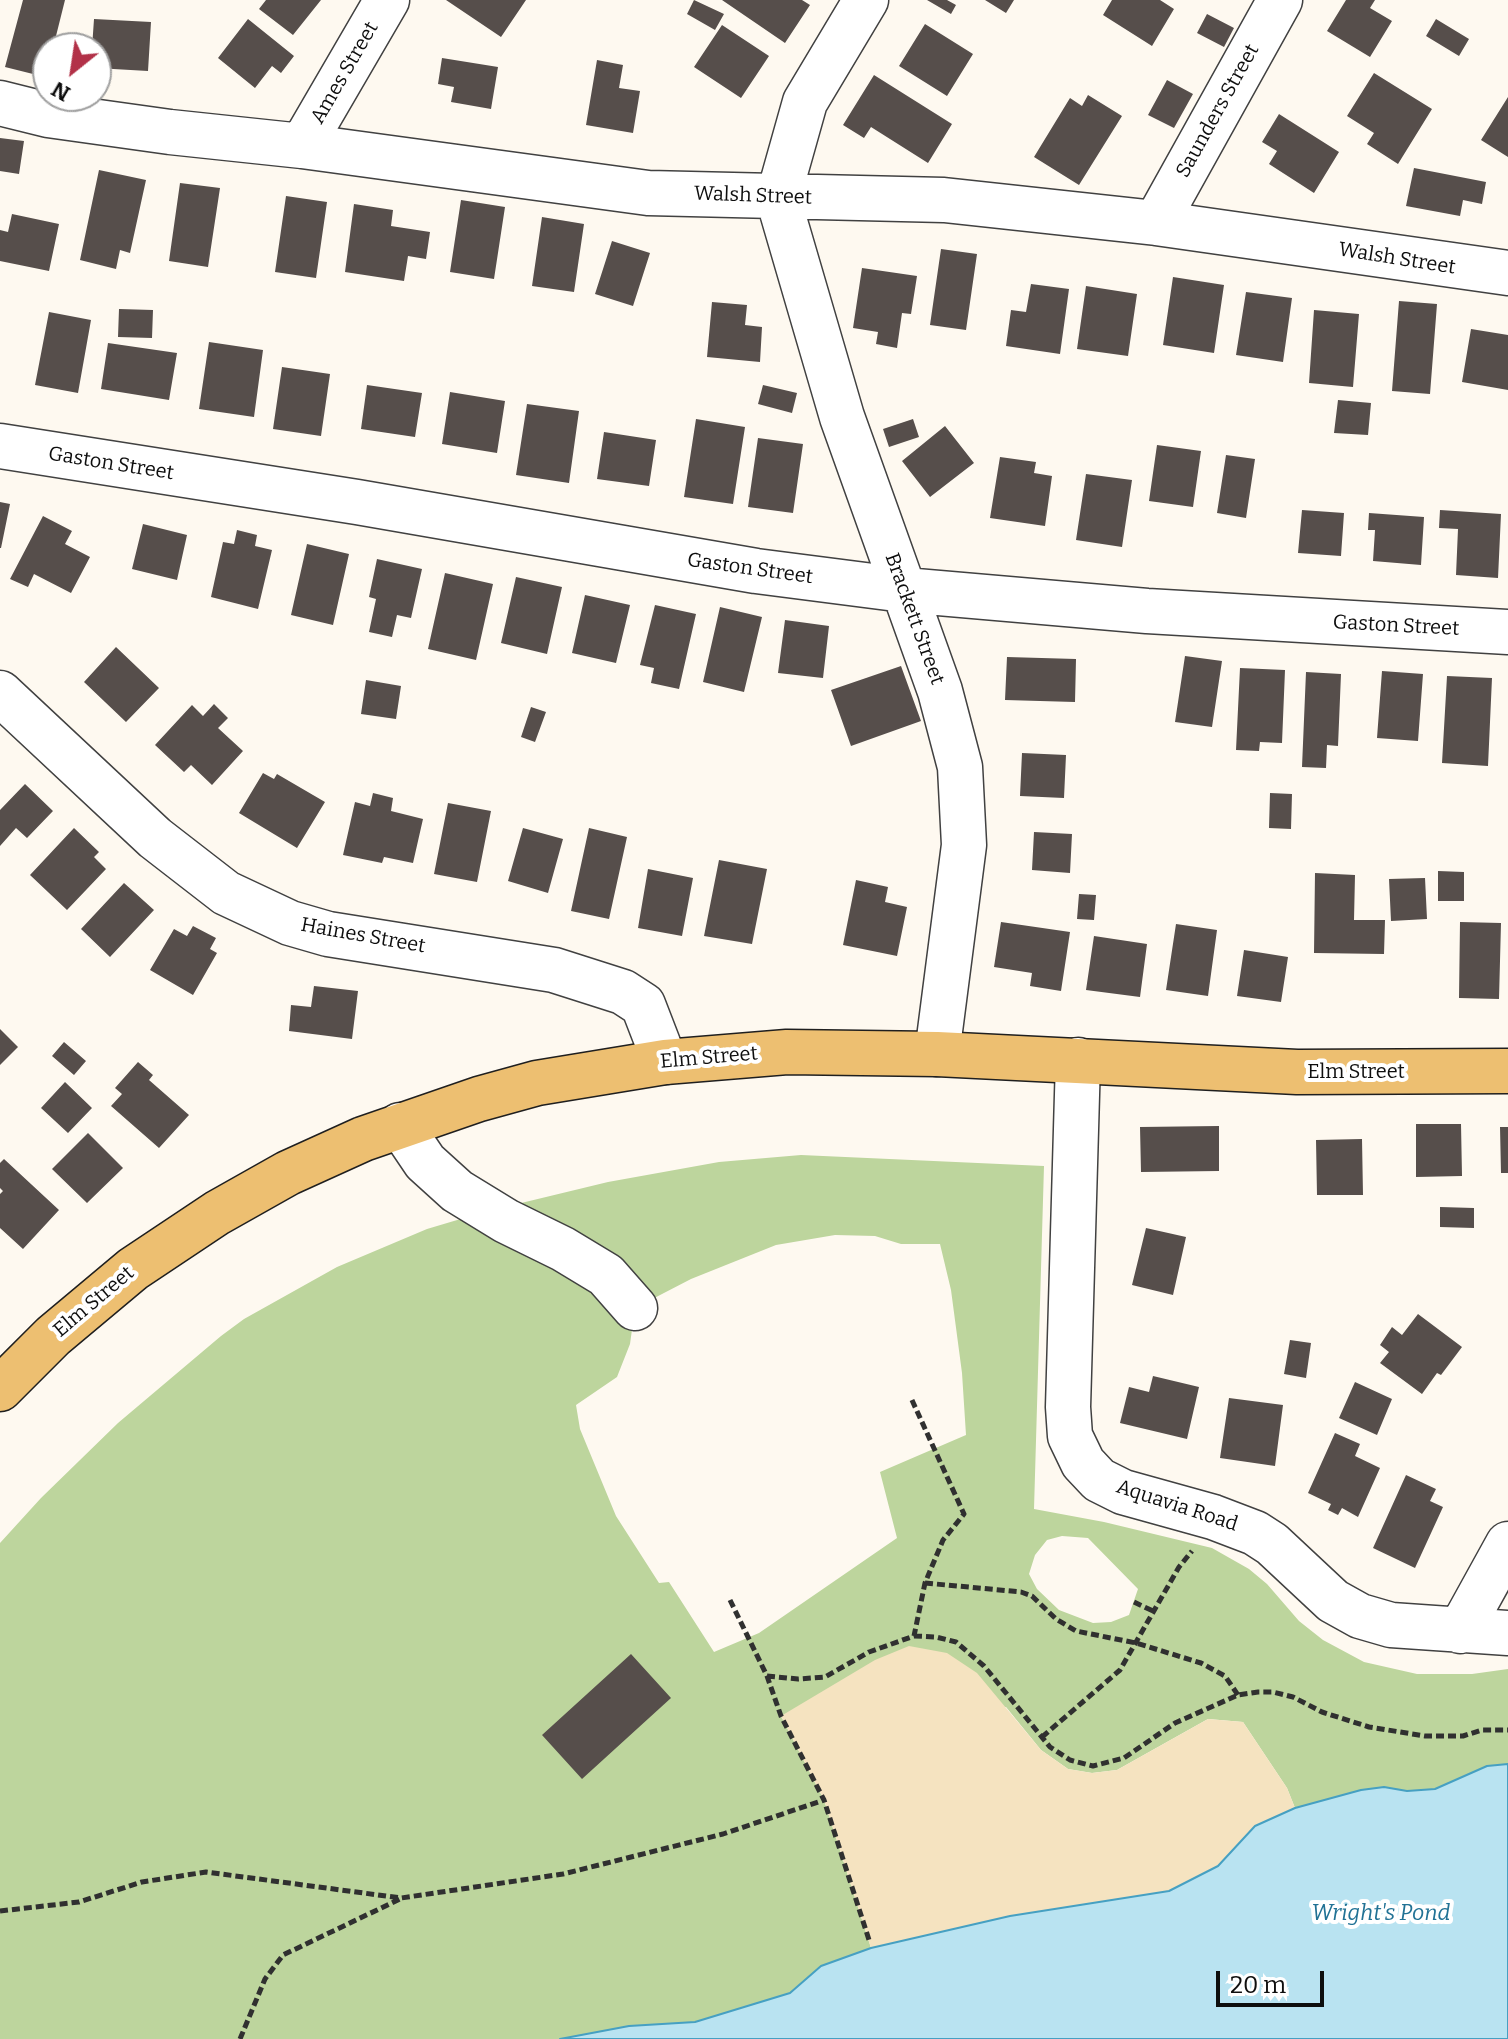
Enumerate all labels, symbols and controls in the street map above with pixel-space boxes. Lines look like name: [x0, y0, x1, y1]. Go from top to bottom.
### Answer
street label: Ames Street: [306, 18, 384, 128]
north arrow: [32, 32, 112, 112]
street label: Saunders Street: [1171, 40, 1265, 182]
text: N: [47, 76, 75, 107]
street label: Walsh Street: [694, 182, 812, 210]
street label: Walsh Street: [1337, 238, 1457, 280]
street label: Gaston Street: [47, 442, 175, 486]
street label: Gaston Street: [686, 548, 814, 590]
street label: Brackett Street: [879, 550, 949, 688]
street label: Gaston Street: [1332, 611, 1460, 641]
street label: Haines Street: [299, 913, 427, 959]
street label: Elm Street: [659, 1042, 759, 1074]
street label: Elm Street: [1307, 1060, 1405, 1084]
street label: Elm Street: [49, 1261, 139, 1343]
street label: Aquavia Road: [1113, 1475, 1241, 1537]
water label: Wright's Pond: [1312, 1901, 1450, 1927]
scale bar: [1220, 1955, 1328, 2005]
text: 20 m: [1230, 1971, 1286, 1999]

